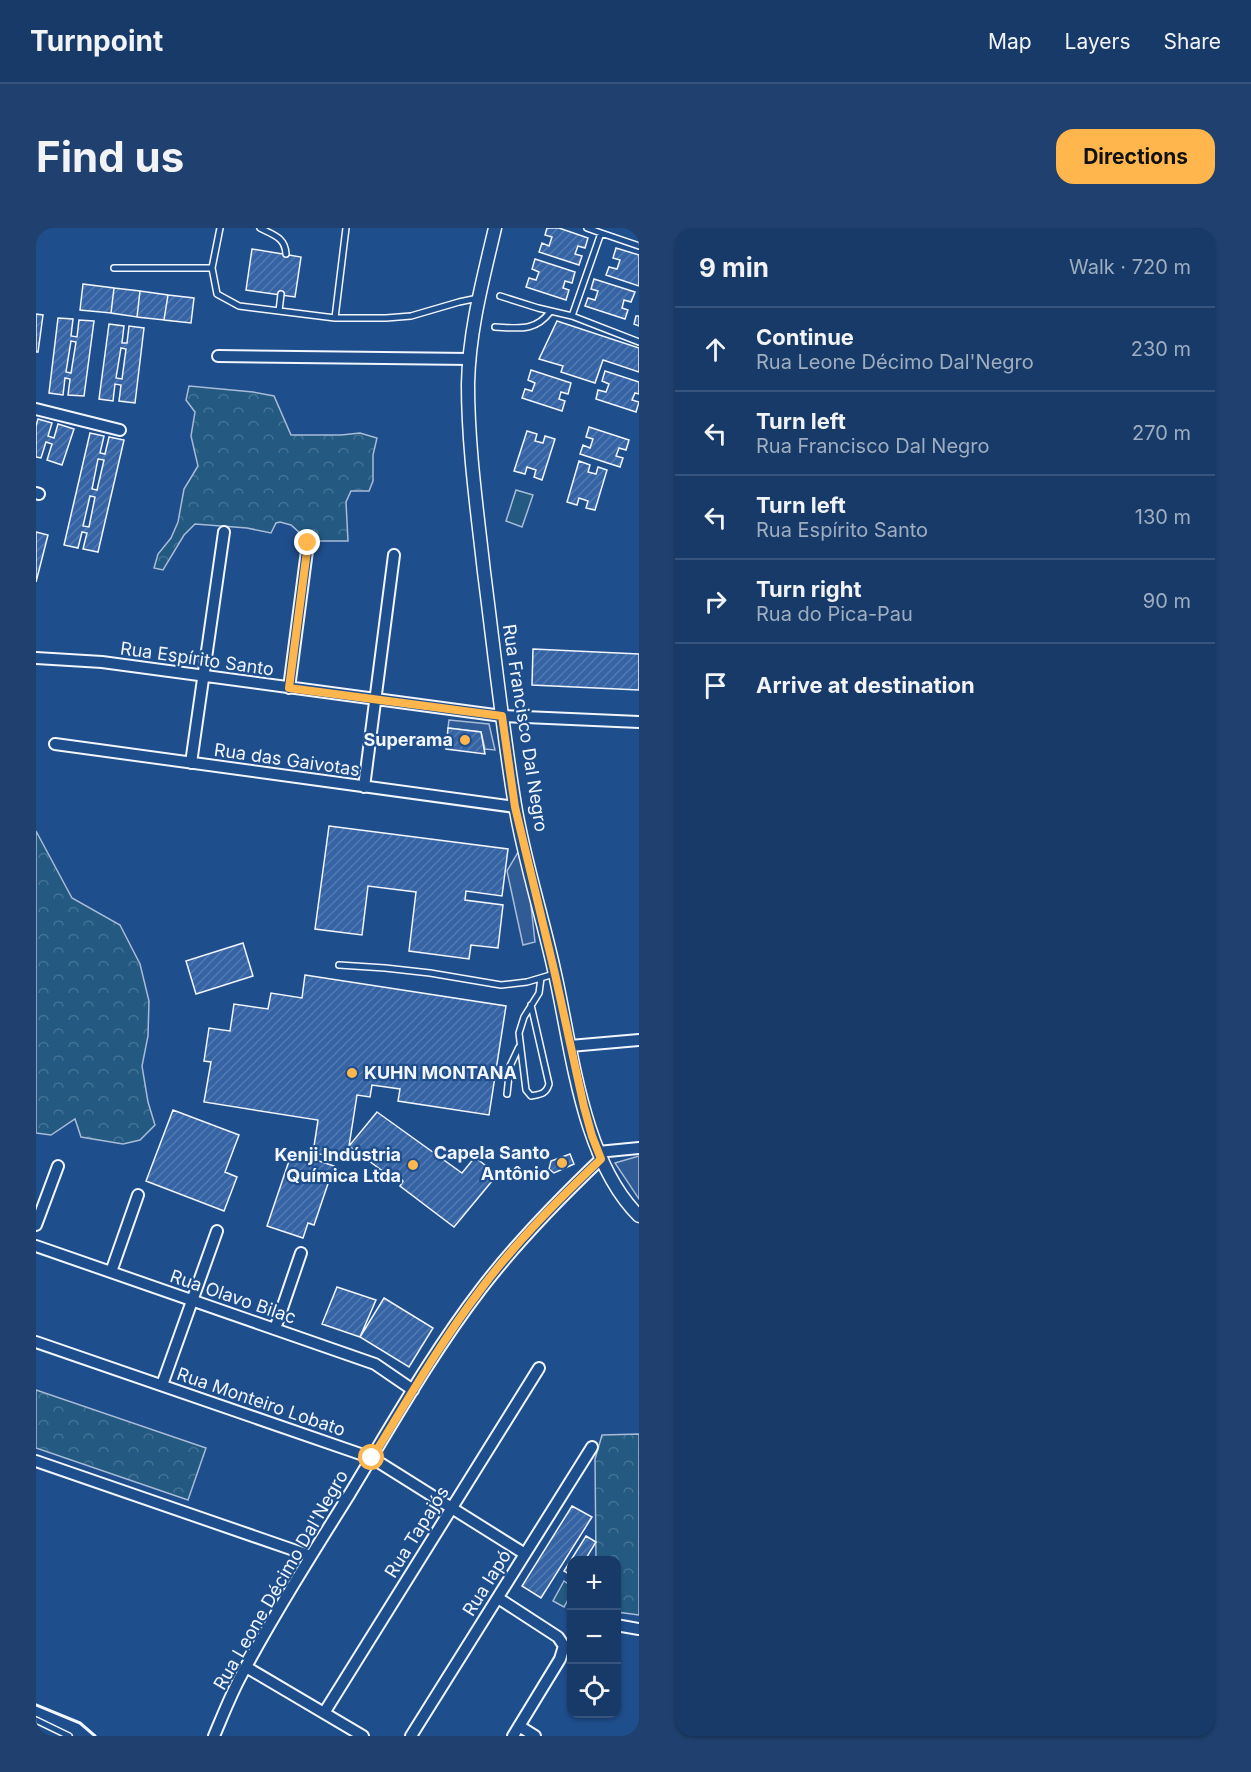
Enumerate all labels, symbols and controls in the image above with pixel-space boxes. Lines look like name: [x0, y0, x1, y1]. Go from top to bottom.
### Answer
text: Turnpoint: [30, 24, 163, 58]
text: Map: [988, 29, 1032, 54]
text: Layers: [1065, 29, 1131, 54]
text: Share: [1164, 29, 1221, 54]
button: Directions: [1056, 129, 1215, 184]
text: Find us: [36, 131, 184, 182]
text: 9 min: [699, 252, 769, 283]
text: Walk · 720 m: [1069, 255, 1191, 279]
text: Continue: [756, 324, 854, 350]
icon: ahead: [699, 333, 732, 366]
text: 230 m: [1131, 337, 1191, 361]
text: Rua Leone Décimo Dal'Negro: [756, 350, 1034, 374]
text: Turn left: [756, 408, 846, 434]
icon: left: [699, 417, 732, 450]
text: 270 m: [1132, 421, 1191, 445]
text: Rua Francisco Dal Negro: [756, 434, 990, 458]
text: Turn left: [756, 492, 846, 518]
icon: left: [699, 501, 732, 534]
text: 130 m: [1135, 505, 1191, 529]
text: Rua Espírito Santo: [756, 518, 928, 542]
route end: [294, 529, 320, 555]
text: Turn right: [756, 576, 862, 602]
icon: right: [699, 585, 732, 618]
text: 90 m: [1143, 589, 1191, 613]
text: Rua do Pica-Pau: [756, 602, 913, 626]
street label: Rua Francisco Dal Negro: [499, 622, 552, 833]
street label: Rua Espírito Santo: [119, 637, 275, 680]
icon: arrive: [699, 669, 732, 702]
text: Arrive at destination: [756, 672, 975, 698]
place label: Superama: [364, 729, 453, 750]
marker: Superama: [458, 733, 472, 747]
street label: Rua das Gaivotas: [213, 739, 361, 780]
place label: KUHN MONTANA: [364, 1062, 517, 1083]
marker: KUHN MONTANA: [345, 1066, 359, 1080]
place label: Capela Santo Antônio: [434, 1142, 550, 1184]
place label: Kenji Indústria Química Ltda: [275, 1144, 401, 1186]
marker: Capela Santo Antônio: [555, 1156, 569, 1170]
marker: Kenji Indústria Química Ltda: [406, 1158, 420, 1172]
street label: Rua Olavo Bilac: [167, 1265, 299, 1328]
street label: Rua Monteiro Lobato: [174, 1363, 348, 1440]
route start: [358, 1444, 384, 1470]
street label: Rua Leone Décimo Dal'Negro: [209, 1466, 352, 1693]
street label: Rua Tapajós: [380, 1482, 453, 1581]
street label: Rua Iapó: [458, 1546, 515, 1620]
map controls: [567, 1556, 621, 1718]
button: +: [567, 1556, 621, 1610]
button: −: [567, 1610, 621, 1664]
button: locate: [567, 1664, 621, 1718]

